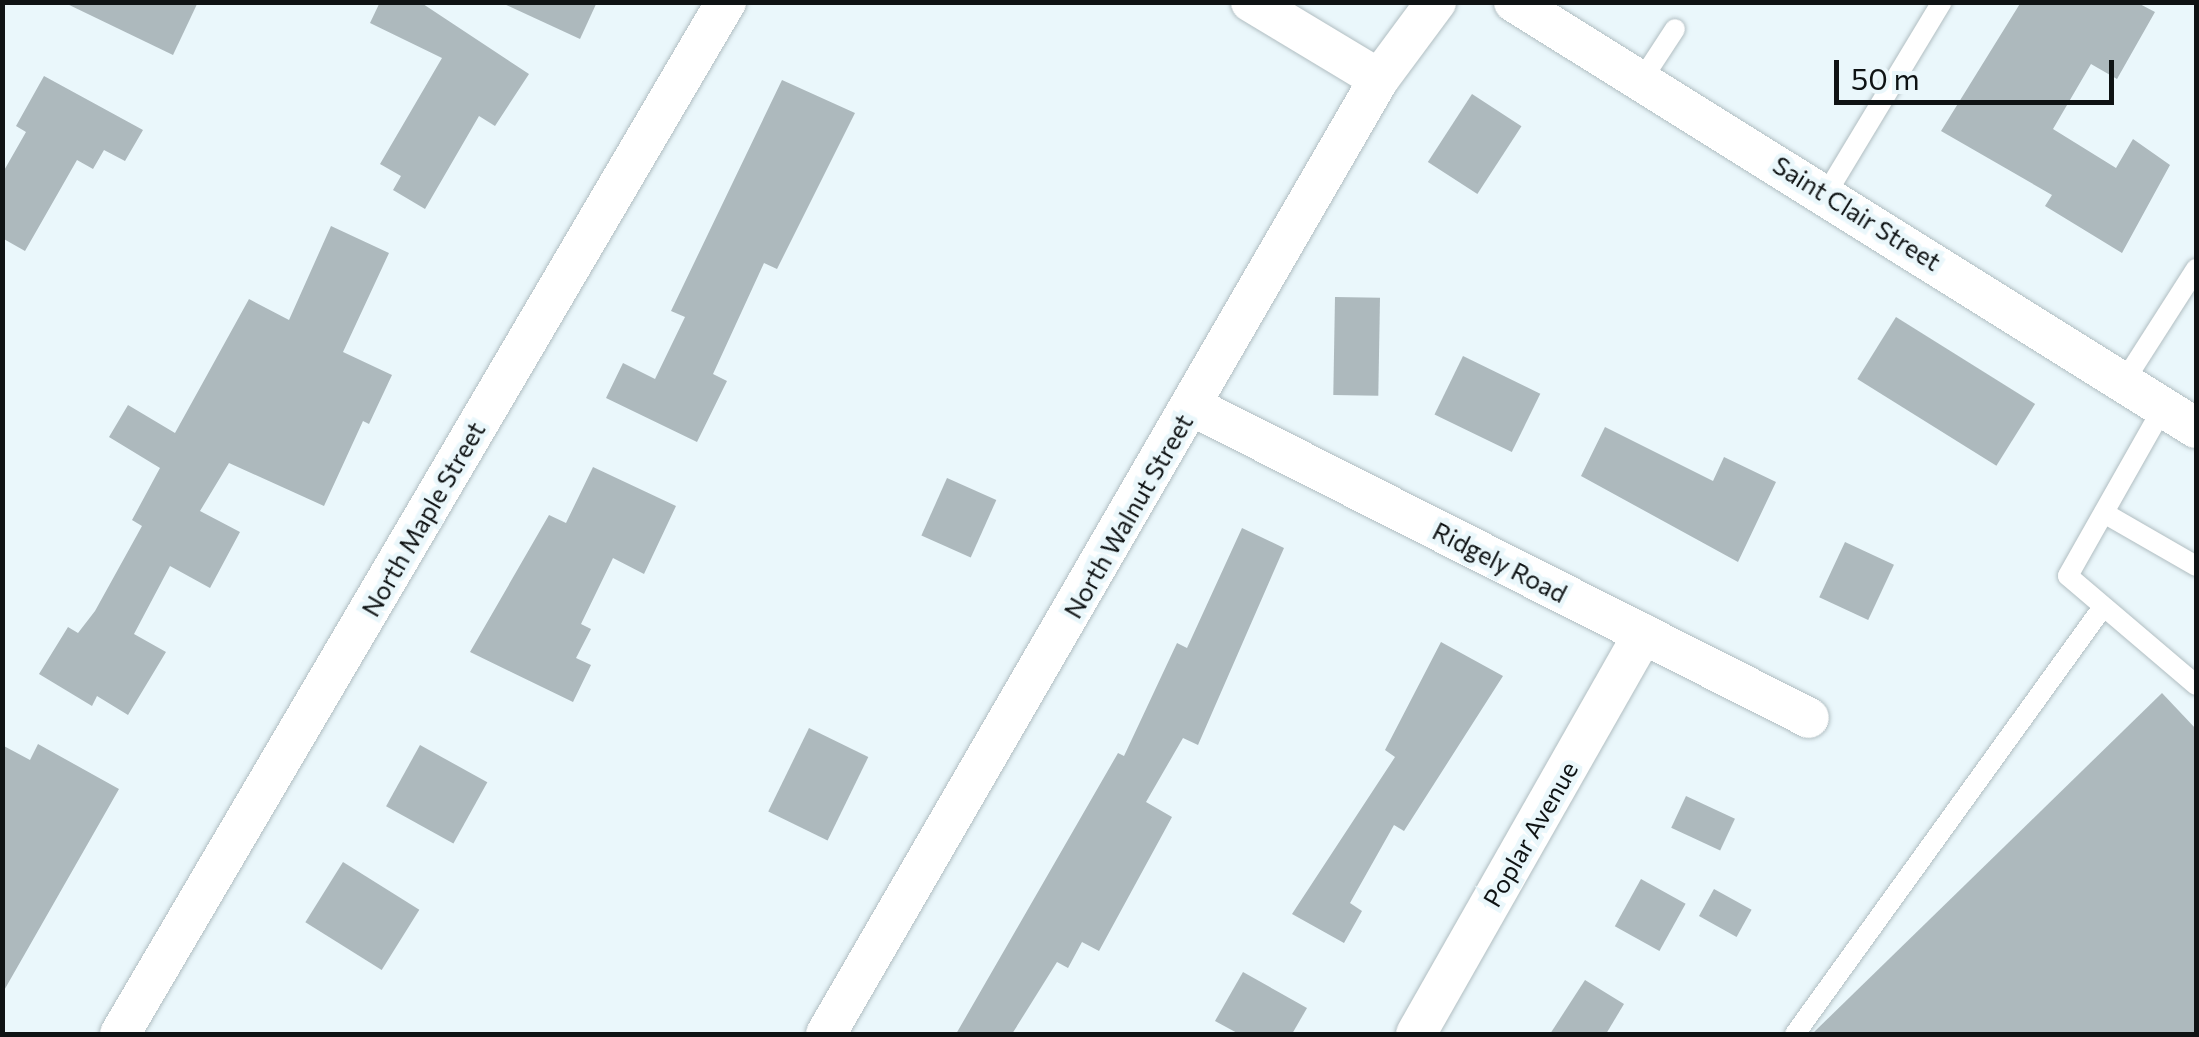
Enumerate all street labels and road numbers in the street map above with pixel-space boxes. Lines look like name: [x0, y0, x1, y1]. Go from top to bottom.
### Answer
street label: Saint Clair Street: [1768, 149, 1946, 277]
street label: North Walnut Street: [1057, 409, 1199, 623]
street label: North Maple Street: [355, 416, 491, 622]
street label: Ridgely Road: [1428, 515, 1572, 609]
street label: Poplar Avenue: [1476, 756, 1584, 912]

